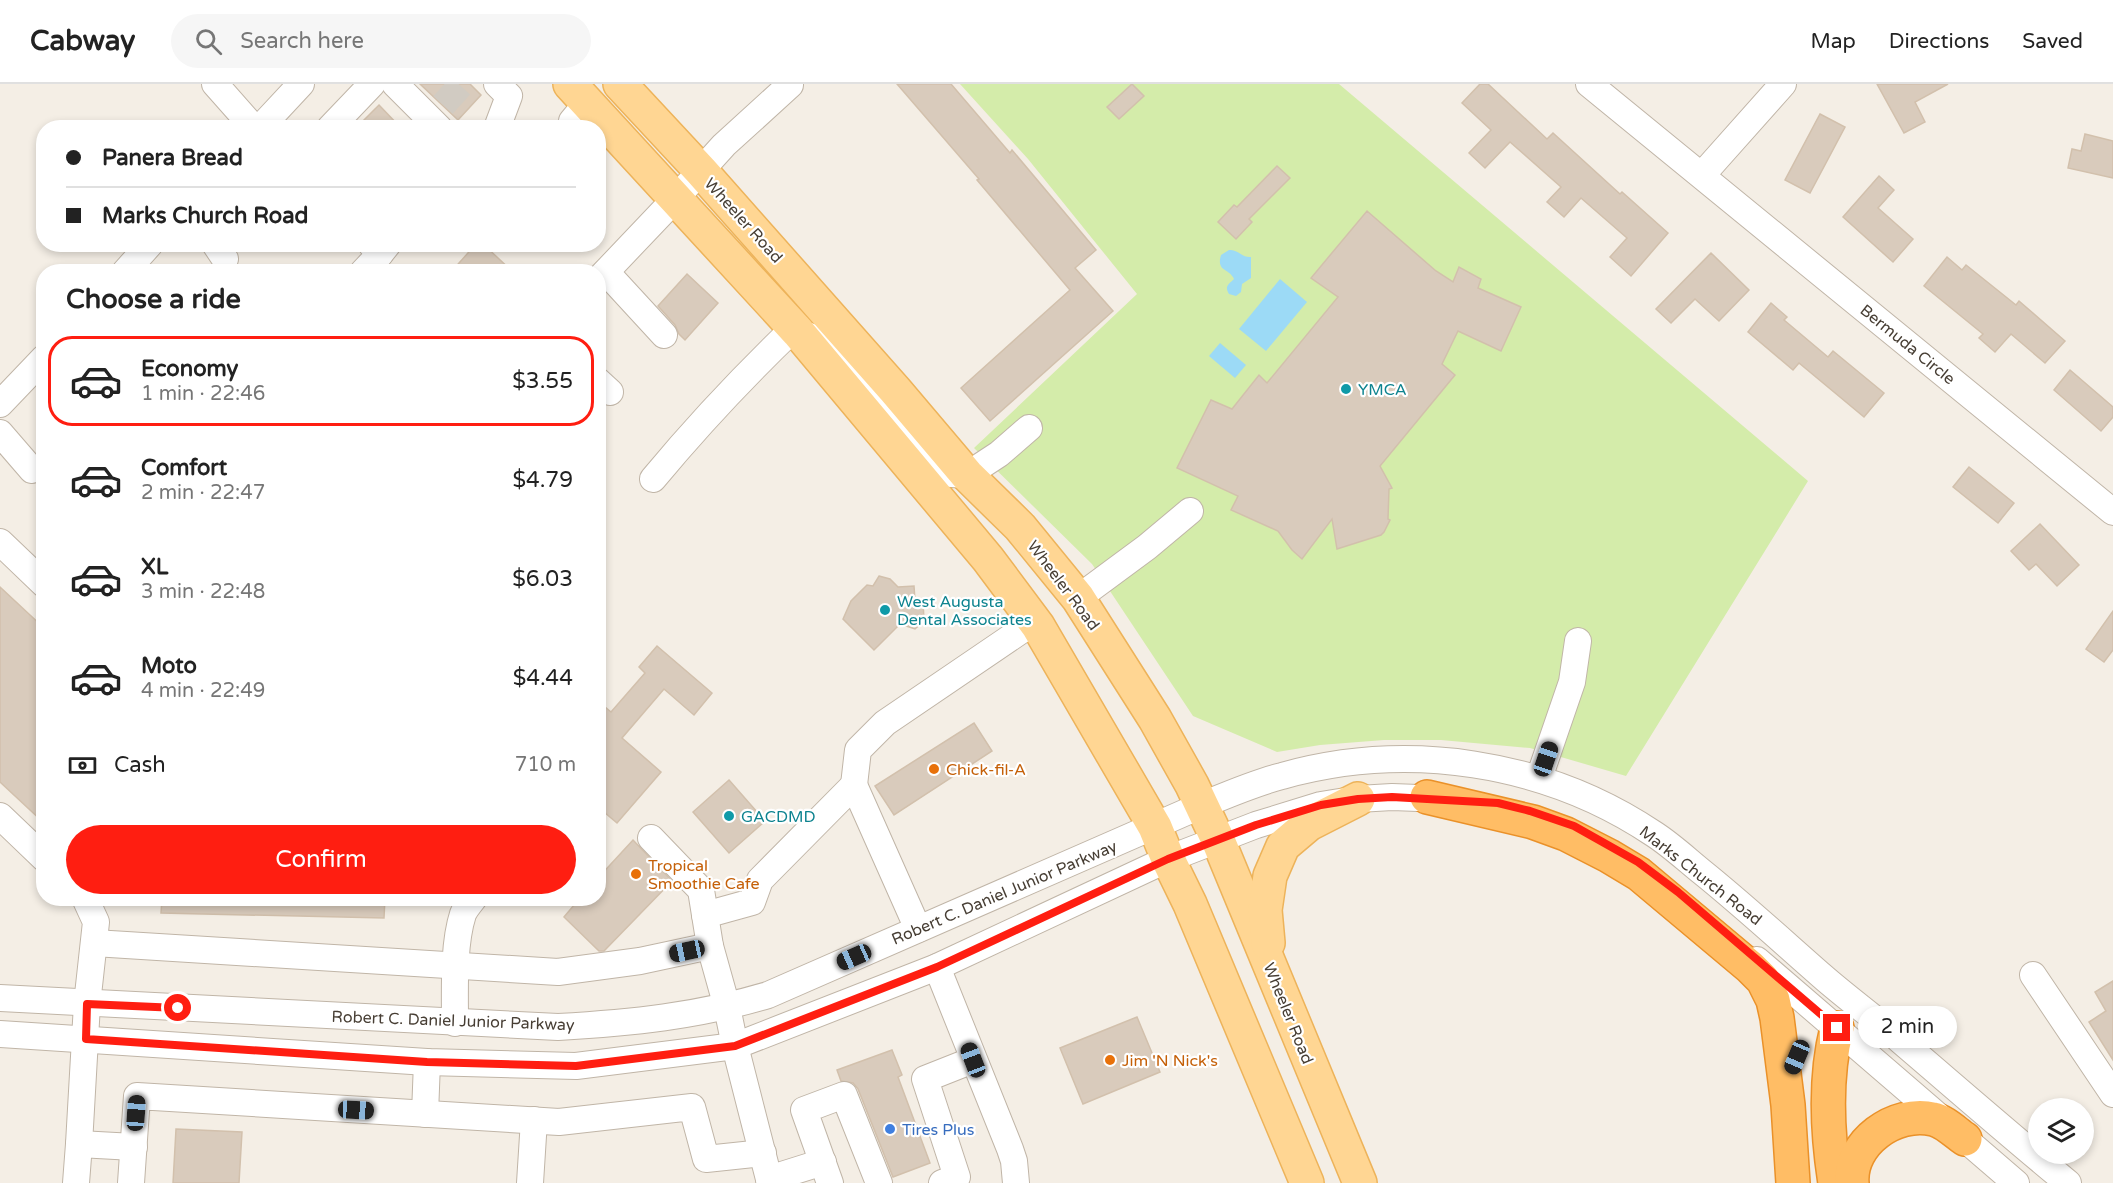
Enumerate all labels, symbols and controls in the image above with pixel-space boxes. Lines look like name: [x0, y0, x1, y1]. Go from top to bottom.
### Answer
search box: [171, 14, 591, 68]
text: Cabway: [30, 24, 135, 58]
icon: search: [192, 25, 225, 58]
text: Search here: [240, 28, 364, 54]
text: Map: [1810, 29, 1856, 54]
text: Directions: [1889, 29, 1989, 54]
text: Saved: [2022, 29, 2083, 54]
text: Panera Bread: [102, 145, 243, 171]
street label: Wheeler Road: [700, 174, 787, 267]
text: Marks Church Road: [102, 203, 308, 229]
text: Choose a ride: [66, 283, 241, 316]
street label: Bermuda Circle: [1856, 300, 1959, 389]
icon: car: [69, 354, 123, 408]
text: Economy: [141, 356, 238, 382]
text: $3.55: [512, 368, 573, 394]
place label: YMCA: [1358, 380, 1407, 400]
text: 1 min · 22:46: [141, 382, 265, 406]
marker: YMCA: [1339, 382, 1353, 396]
icon: car: [69, 453, 123, 507]
text: Comfort: [141, 455, 227, 481]
text: $4.79: [512, 467, 573, 493]
text: 2 min · 22:47: [141, 481, 265, 505]
street label: Wheeler Road: [1023, 537, 1104, 635]
icon: car: [69, 552, 123, 606]
text: XL: [141, 554, 168, 580]
text: $6.03: [512, 566, 573, 592]
text: 3 min · 22:48: [141, 580, 265, 604]
place label: West Augusta Dental Associates: [897, 592, 1032, 630]
marker: West Augusta Dental Associates: [878, 603, 892, 617]
icon: car: [69, 651, 123, 705]
text: Moto: [141, 653, 197, 679]
text: $4.44: [513, 665, 573, 691]
text: 4 min · 22:49: [141, 679, 265, 703]
car: [1532, 739, 1560, 779]
icon: cash: [66, 749, 99, 782]
text: Cash: [114, 752, 166, 778]
text: 710 m: [515, 753, 576, 777]
place label: Chick-fil-A: [946, 760, 1026, 780]
marker: Chick-fil-A: [927, 762, 941, 776]
place label: GACDMD: [741, 807, 815, 827]
marker: GACDMD: [722, 809, 736, 823]
street label: Marks Church Road: [1635, 822, 1766, 930]
button: Confirm: [66, 825, 576, 894]
street label: Robert C. Daniel Junior Parkway: [889, 836, 1121, 950]
place label: Tropical Smoothie Cafe: [648, 856, 759, 894]
marker: Tropical Smoothie Cafe: [629, 867, 643, 881]
car: [668, 938, 706, 964]
car: [834, 941, 874, 973]
street label: Wheeler Road: [1259, 960, 1317, 1067]
route start: [164, 994, 191, 1021]
street label: Robert C. Daniel Junior Parkway: [331, 1007, 575, 1035]
callout: 2 min: [1858, 1007, 1957, 1049]
route end: [1823, 1014, 1850, 1041]
text: 2 min: [1881, 1015, 1934, 1039]
car: [1782, 1037, 1812, 1077]
car: [958, 1040, 988, 1080]
place label: Jim 'N Nick's: [1122, 1051, 1218, 1071]
marker: Jim 'N Nick's: [1103, 1053, 1117, 1067]
car: [126, 1094, 146, 1132]
map controls: [2028, 1098, 2094, 1164]
button: layers: [2028, 1098, 2094, 1164]
car: [338, 1100, 374, 1120]
place label: Tires Plus: [902, 1120, 974, 1140]
marker: Tires Plus: [883, 1122, 897, 1136]

